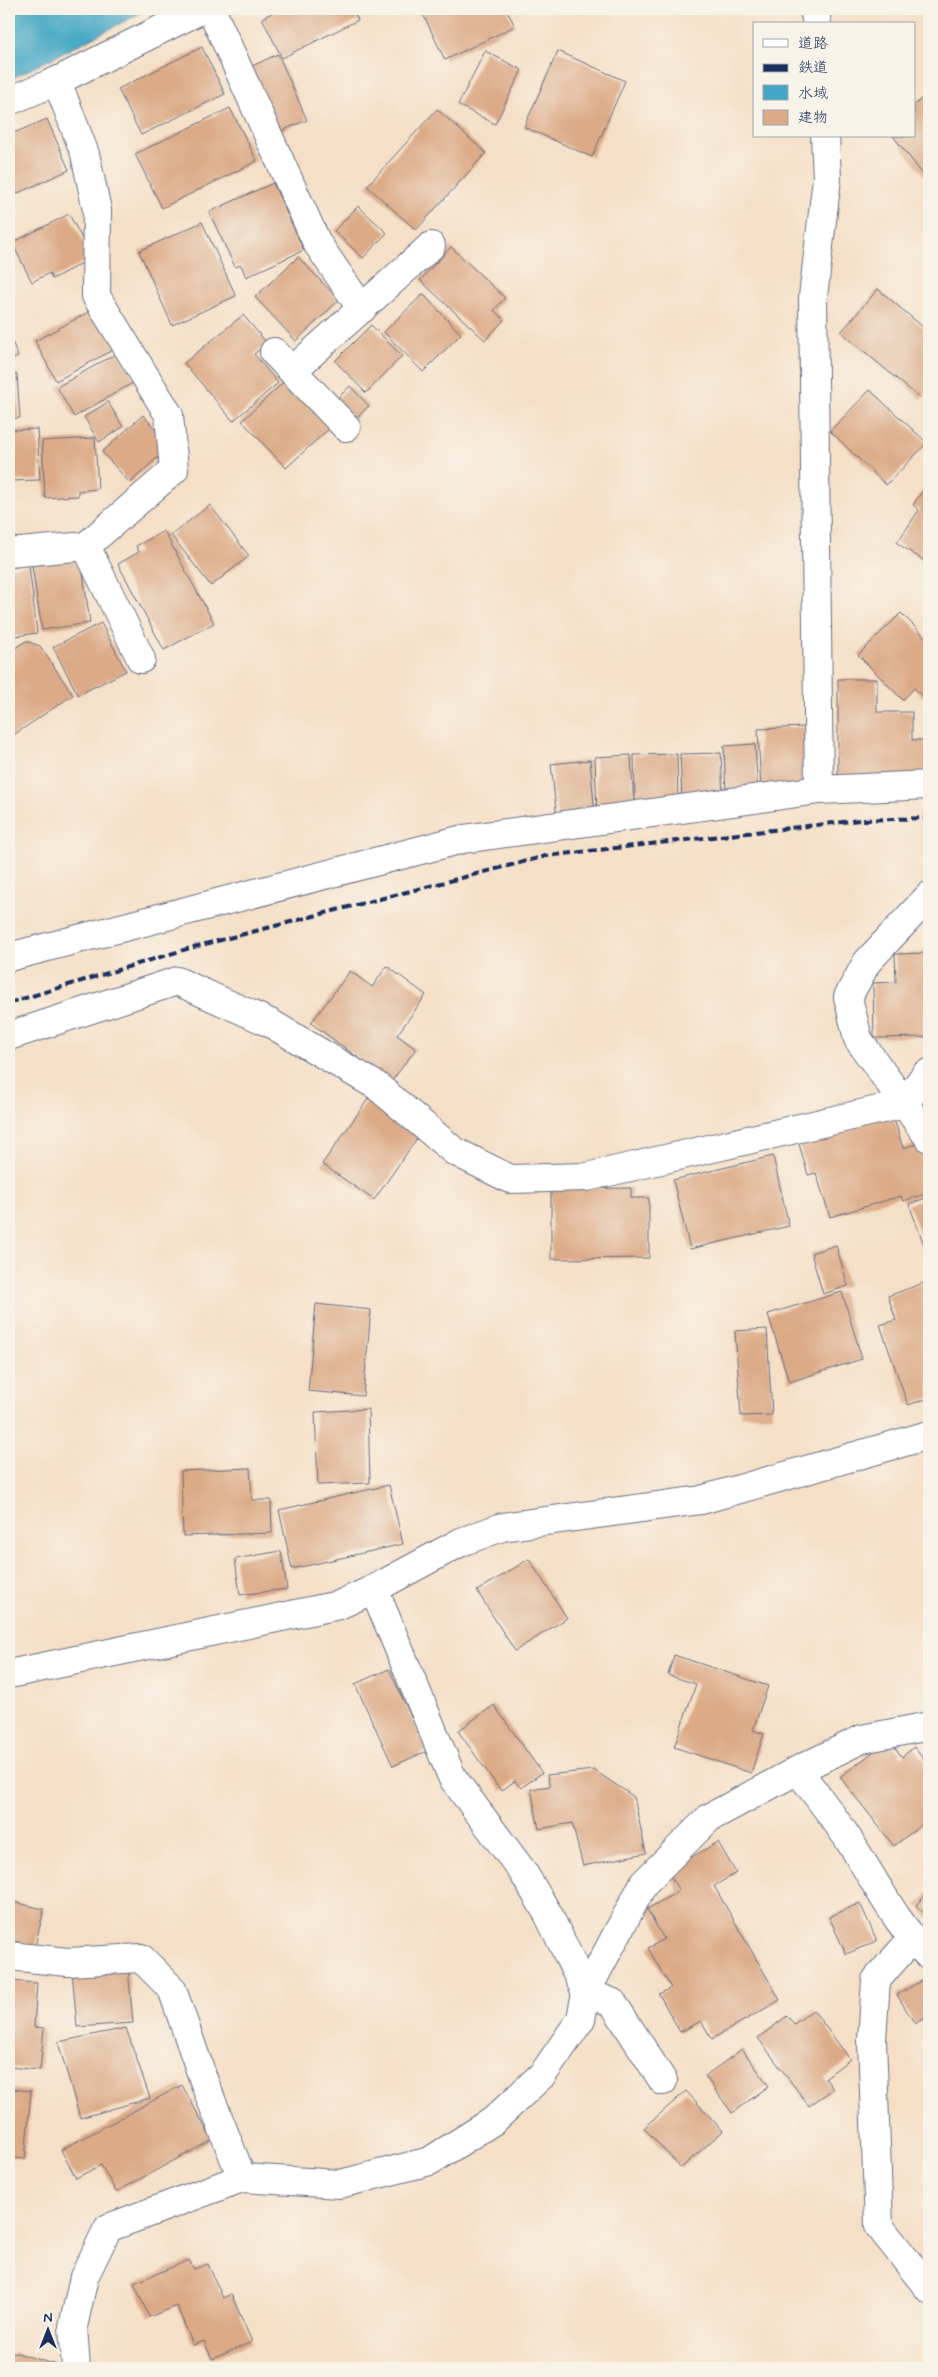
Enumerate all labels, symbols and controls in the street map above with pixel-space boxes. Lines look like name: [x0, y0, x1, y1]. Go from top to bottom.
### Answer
legend: [753, 22, 916, 138]
text: 道路: [798, 34, 828, 54]
text: 鉄道: [798, 58, 828, 78]
text: 水域: [798, 84, 828, 104]
text: 建物: [798, 108, 828, 128]
north arrow: [22, 2304, 72, 2354]
text: N: [43, 2309, 53, 2327]

